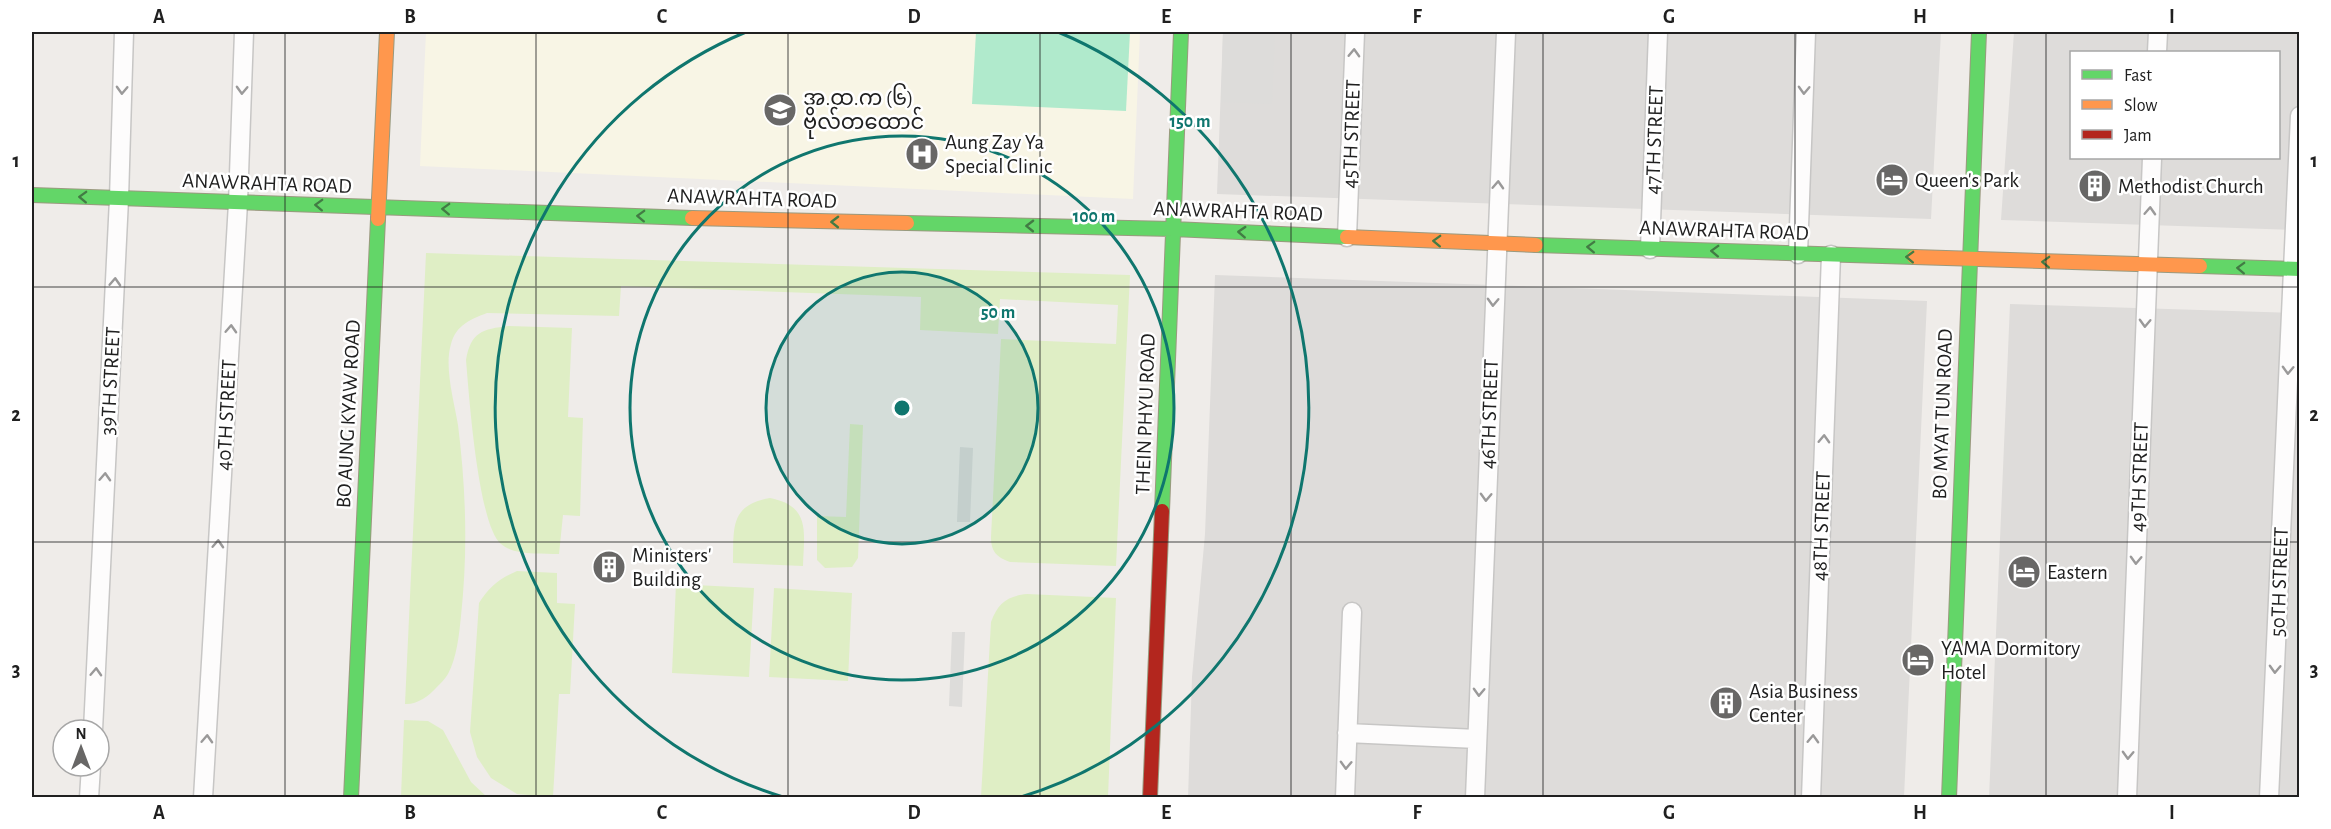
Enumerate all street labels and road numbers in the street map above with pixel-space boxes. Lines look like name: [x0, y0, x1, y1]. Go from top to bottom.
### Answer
street label: 45TH STREET: [1339, 79, 1364, 189]
street label: 47TH STREET: [1642, 85, 1667, 195]
street label: ANAWRAHTA ROAD: [182, 170, 352, 197]
street label: ANAWRAHTA ROAD: [667, 185, 837, 212]
street label: ANAWRAHTA ROAD: [1153, 198, 1323, 225]
street label: ANAWRAHTA ROAD: [1639, 217, 1809, 244]
street label: BO AUNG KYAW ROAD: [333, 319, 364, 509]
street label: 39TH STREET: [97, 326, 124, 436]
street label: BO MYAT TUN ROAD: [1929, 328, 1956, 500]
street label: THEIN PHYU ROAD: [1132, 333, 1159, 495]
street label: 40TH STREET: [213, 359, 240, 471]
street label: 46TH STREET: [1477, 359, 1502, 469]
street label: 49TH STREET: [2127, 422, 2152, 532]
street label: 48TH STREET: [1809, 471, 1834, 581]
street label: 50TH STREET: [2267, 527, 2292, 637]

